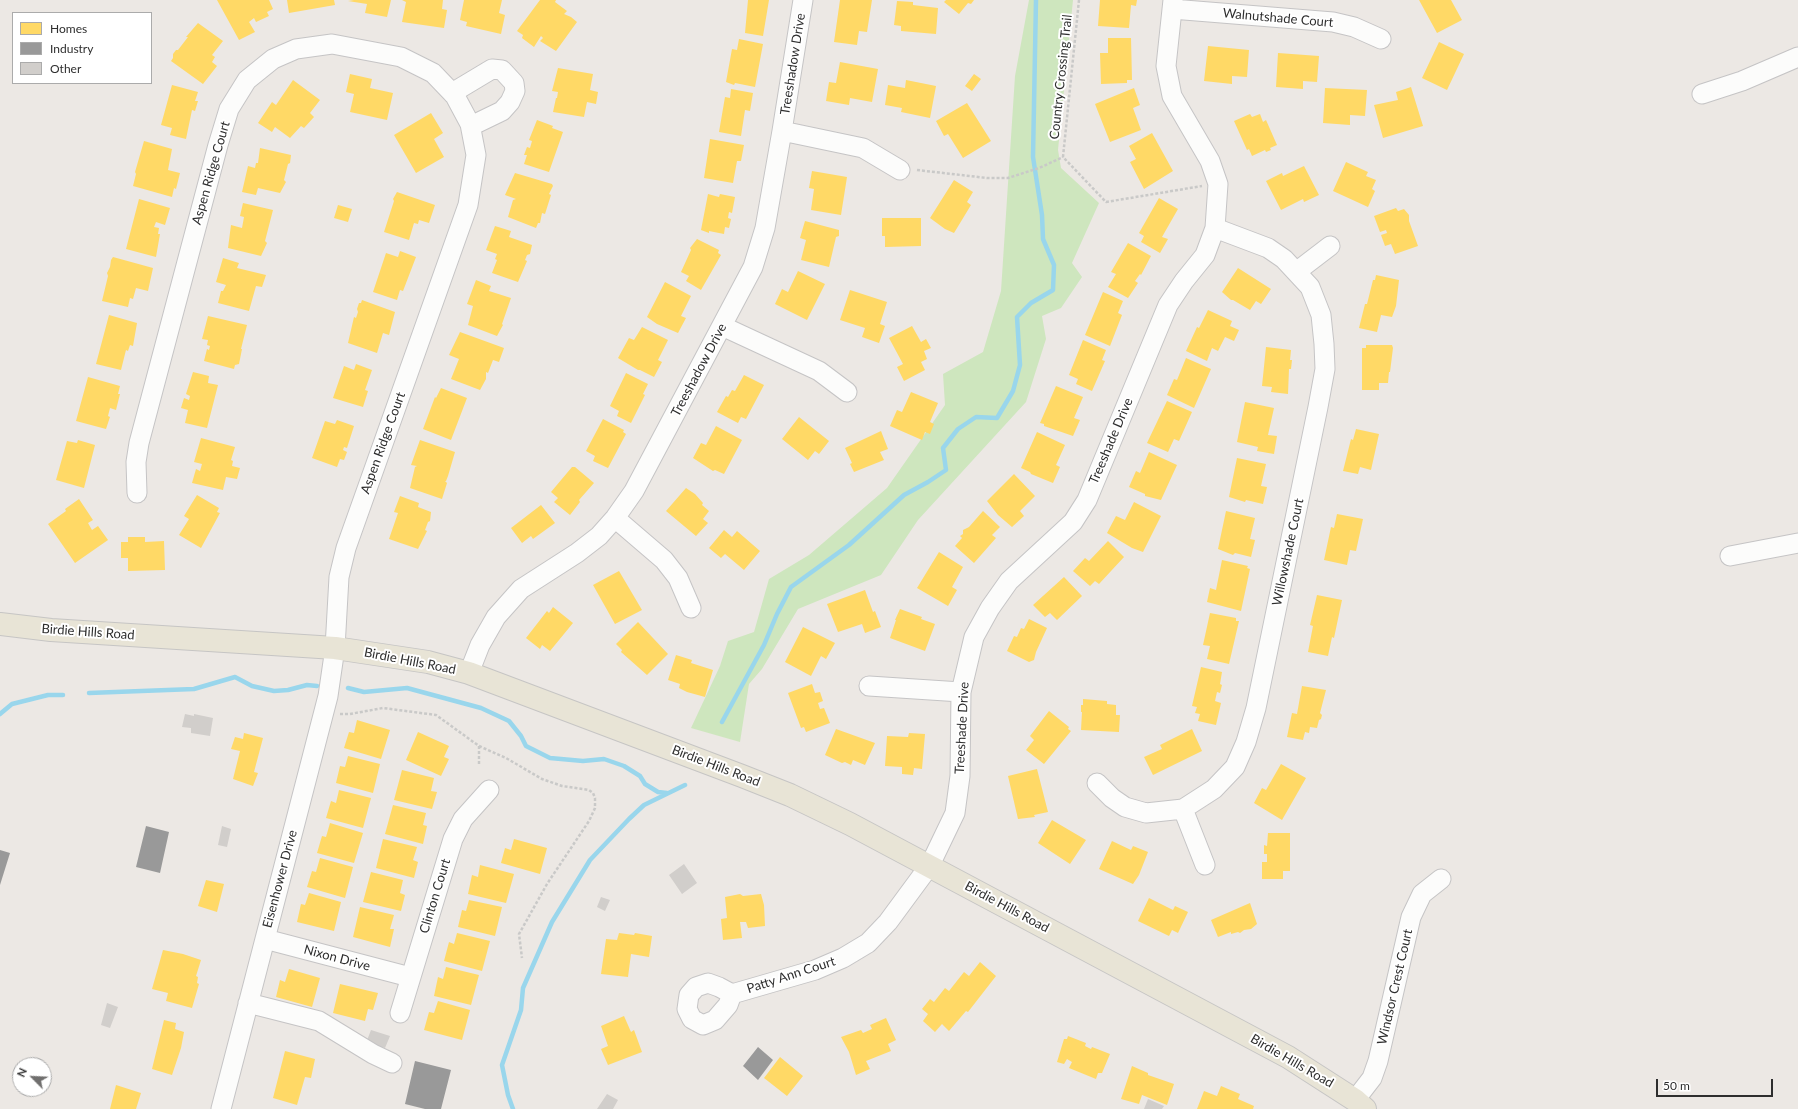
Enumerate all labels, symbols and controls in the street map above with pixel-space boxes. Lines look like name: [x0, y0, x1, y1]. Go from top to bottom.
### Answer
street label: Walnutshade Court: [1222, 5, 1334, 31]
legend: [12, 12, 152, 84]
street label: Treeshadow Drive: [777, 12, 809, 116]
street label: Country Crossing Trail: [1047, 14, 1075, 140]
text: Homes: [50, 21, 87, 36]
text: Industry: [50, 41, 93, 56]
text: Other: [50, 61, 81, 76]
street label: Aspen Ridge Court: [189, 119, 233, 227]
street label: Treeshadow Drive: [668, 321, 730, 419]
street label: Aspen Ridge Court: [357, 390, 409, 496]
street label: Treeshade Drive: [1086, 395, 1136, 487]
street label: Willowshade Court: [1269, 497, 1307, 607]
street label: Birdie Hills Road: [41, 621, 135, 643]
street label: Birdie Hills Road: [363, 644, 457, 678]
street label: Treeshade Drive: [952, 682, 972, 774]
street label: Birdie Hills Road: [670, 742, 762, 790]
street label: Eisenhower Drive: [259, 828, 301, 930]
street label: Clinton Court: [416, 857, 454, 935]
street label: Birdie Hills Road: [962, 878, 1052, 936]
street label: Windsor Crest Court: [1374, 928, 1416, 1046]
street label: Nixon Drive: [302, 942, 372, 974]
street label: Patty Ann Court: [745, 953, 837, 997]
street label: Birdie Hills Road: [1248, 1031, 1336, 1091]
north arrow: [12, 1057, 52, 1097]
text: N: [14, 1066, 29, 1079]
scale bar: [1658, 1071, 1775, 1097]
text: 50 m: [1663, 1078, 1690, 1093]

